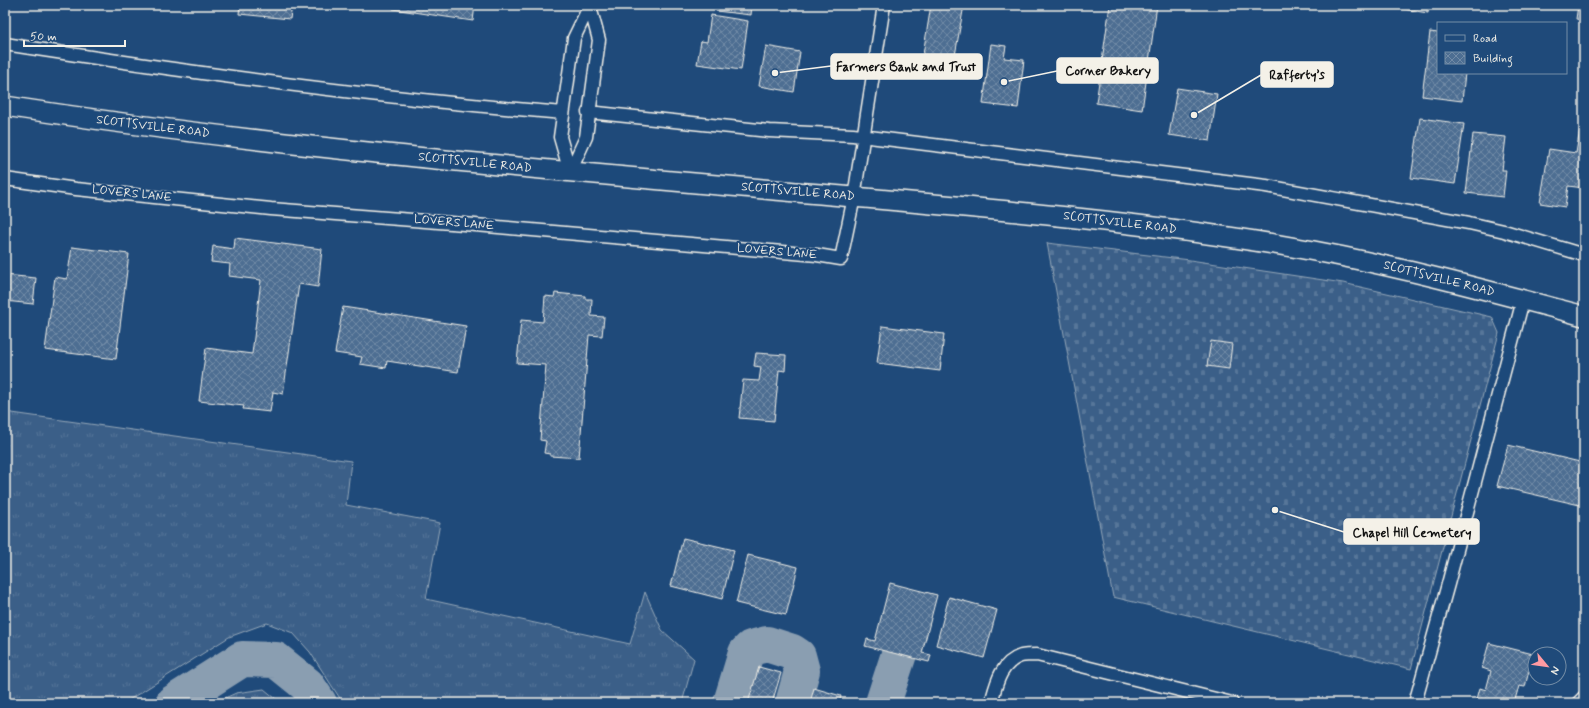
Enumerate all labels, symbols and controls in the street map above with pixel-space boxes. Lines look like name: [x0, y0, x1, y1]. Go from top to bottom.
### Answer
scale bar: [24, 22, 125, 48]
legend: [1437, 22, 1567, 74]
text: 50 m: [30, 29, 57, 45]
text: Road: [1473, 31, 1497, 47]
text: Building: [1473, 51, 1513, 68]
callout: Farmers Bank and Trust: [831, 54, 982, 79]
callout: Corner Bakery: [1057, 58, 1158, 83]
text: Farmers Bank and Trust: [836, 59, 977, 76]
callout: Rafferty’s: [1261, 62, 1333, 87]
text: Corner Bakery: [1065, 63, 1151, 80]
text: Rafferty’s: [1269, 67, 1325, 84]
street label: SCOTTSVILLE ROAD: [95, 112, 211, 142]
street label: SCOTTSVILLE ROAD: [417, 149, 533, 177]
street label: SCOTTSVILLE ROAD: [741, 179, 855, 205]
street label: LOVERS LANE: [91, 182, 173, 206]
street label: SCOTTSVILLE ROAD: [1062, 208, 1178, 238]
street label: LOVERS LANE: [413, 212, 495, 235]
street label: LOVERS LANE: [736, 241, 818, 264]
street label: SCOTTSVILLE ROAD: [1382, 257, 1496, 301]
callout: Chapel Hill Cemetery: [1344, 519, 1479, 544]
text: Chapel Hill Cemetery: [1353, 525, 1471, 542]
north arrow: [1527, 646, 1567, 686]
text: N: [1547, 664, 1563, 677]

